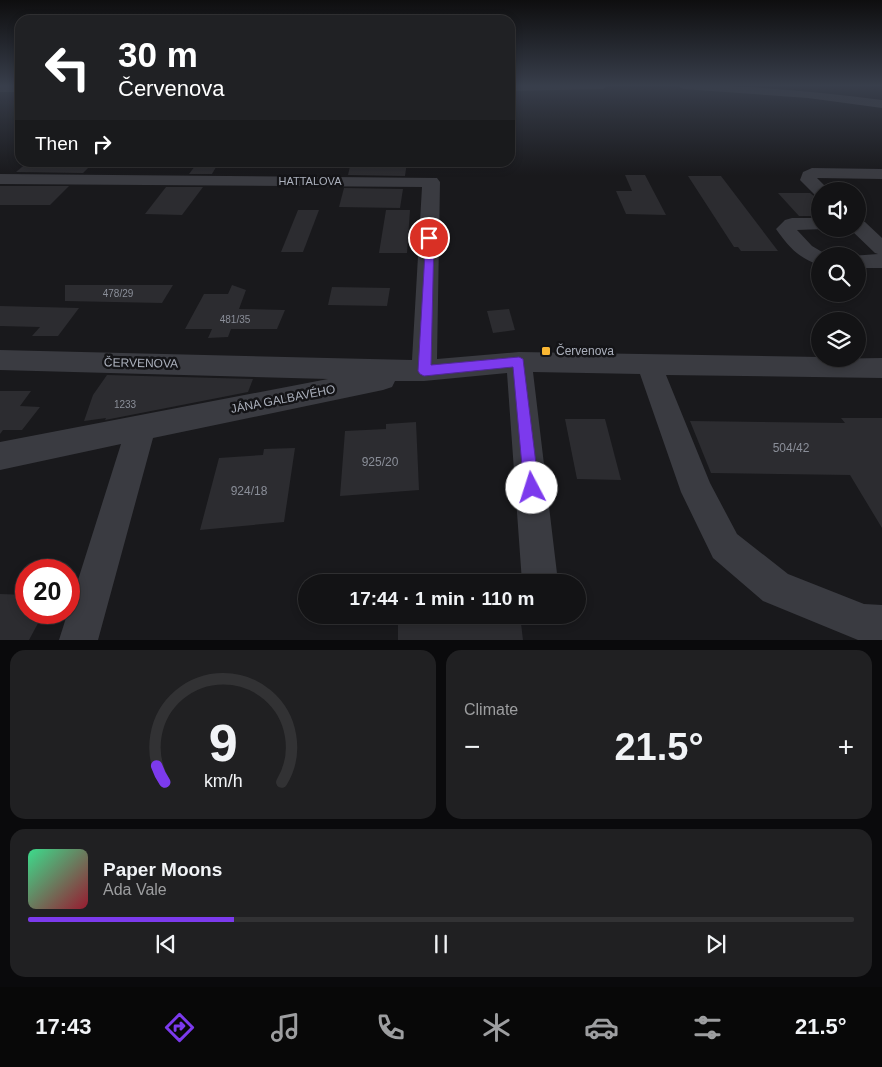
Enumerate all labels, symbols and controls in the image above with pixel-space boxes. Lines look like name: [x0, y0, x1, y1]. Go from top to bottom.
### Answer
icon: left: [35, 35, 100, 100]
text: 30 m: [118, 35, 198, 74]
text: Červenova: [118, 76, 224, 101]
icon: right: [88, 130, 116, 158]
text: Then: [35, 133, 78, 154]
street label: HATTALOVA: [279, 175, 342, 187]
map controls: [811, 182, 866, 367]
button: sound: [811, 182, 866, 237]
pin: [408, 217, 450, 259]
icon: arrive: [415, 224, 443, 252]
button: search: [811, 247, 866, 302]
house number: 478/29: [103, 288, 134, 299]
button: layers: [811, 312, 866, 367]
house number: 481/35: [220, 314, 251, 325]
place label: Červenova: [556, 343, 614, 358]
marker: Červenova: [540, 345, 552, 357]
street label: ČERVENOVA: [104, 354, 178, 371]
street label: JÁNA GALBAVÉHO: [229, 381, 337, 416]
house number: 1233: [114, 399, 137, 410]
house number: 504/42: [773, 441, 810, 455]
house number: 925/20: [362, 455, 399, 469]
position arrow: [505, 461, 557, 513]
house number: 924/18: [231, 484, 268, 498]
speed limit sign: 20: [15, 559, 80, 624]
text: 17:44 · 1 min · 110 m: [350, 588, 534, 609]
text: Climate: [464, 701, 518, 718]
text: 9: [209, 714, 237, 772]
text: 21.5°: [614, 726, 704, 768]
text: −: [464, 731, 480, 762]
text: +: [838, 731, 854, 762]
text: km/h: [204, 771, 242, 791]
text: Paper Moons: [103, 859, 222, 880]
text: Ada Vale: [103, 881, 167, 898]
icon: previous: [152, 930, 180, 958]
icon: pause: [427, 930, 455, 958]
icon: next: [702, 930, 730, 958]
icon: directions: [162, 1010, 197, 1045]
icon: music: [268, 1010, 303, 1045]
icon: phone: [373, 1010, 408, 1045]
icon: climate: [479, 1010, 514, 1045]
icon: car: [584, 1010, 619, 1045]
icon: filters: [690, 1010, 725, 1045]
text: 17:43: [35, 1014, 92, 1039]
text: 21.5°: [795, 1014, 847, 1039]

